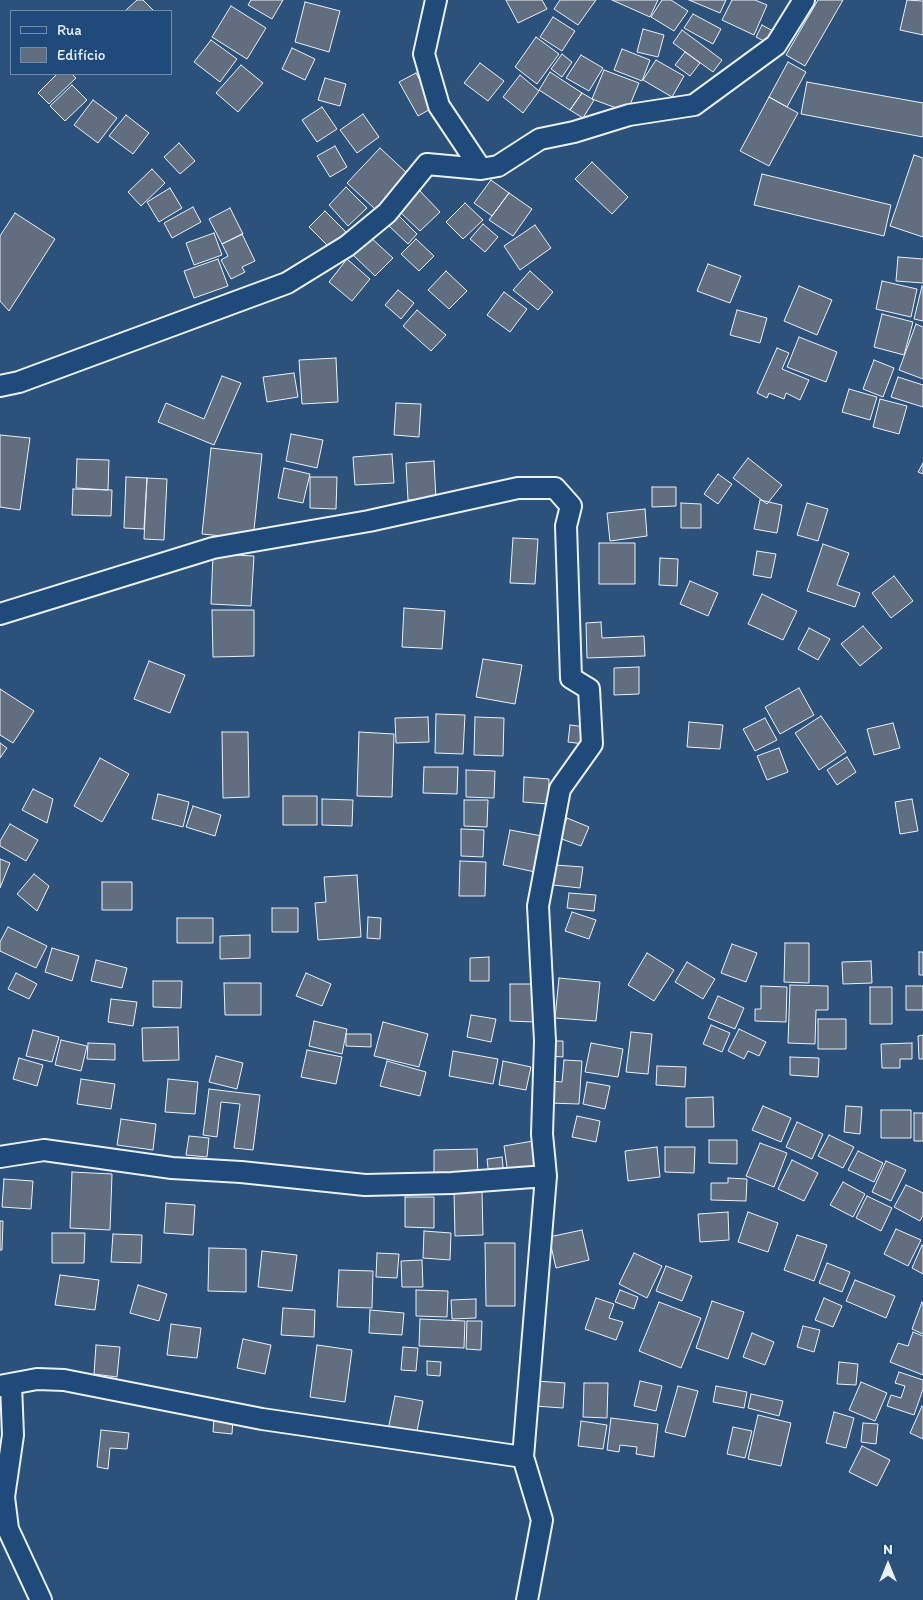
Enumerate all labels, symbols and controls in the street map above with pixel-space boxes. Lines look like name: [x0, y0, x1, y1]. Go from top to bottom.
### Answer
legend: [10, 10, 172, 75]
text: Rua: [57, 21, 82, 39]
text: Edifício: [57, 46, 105, 64]
north arrow: [863, 1540, 913, 1590]
text: N: [883, 1541, 893, 1558]

